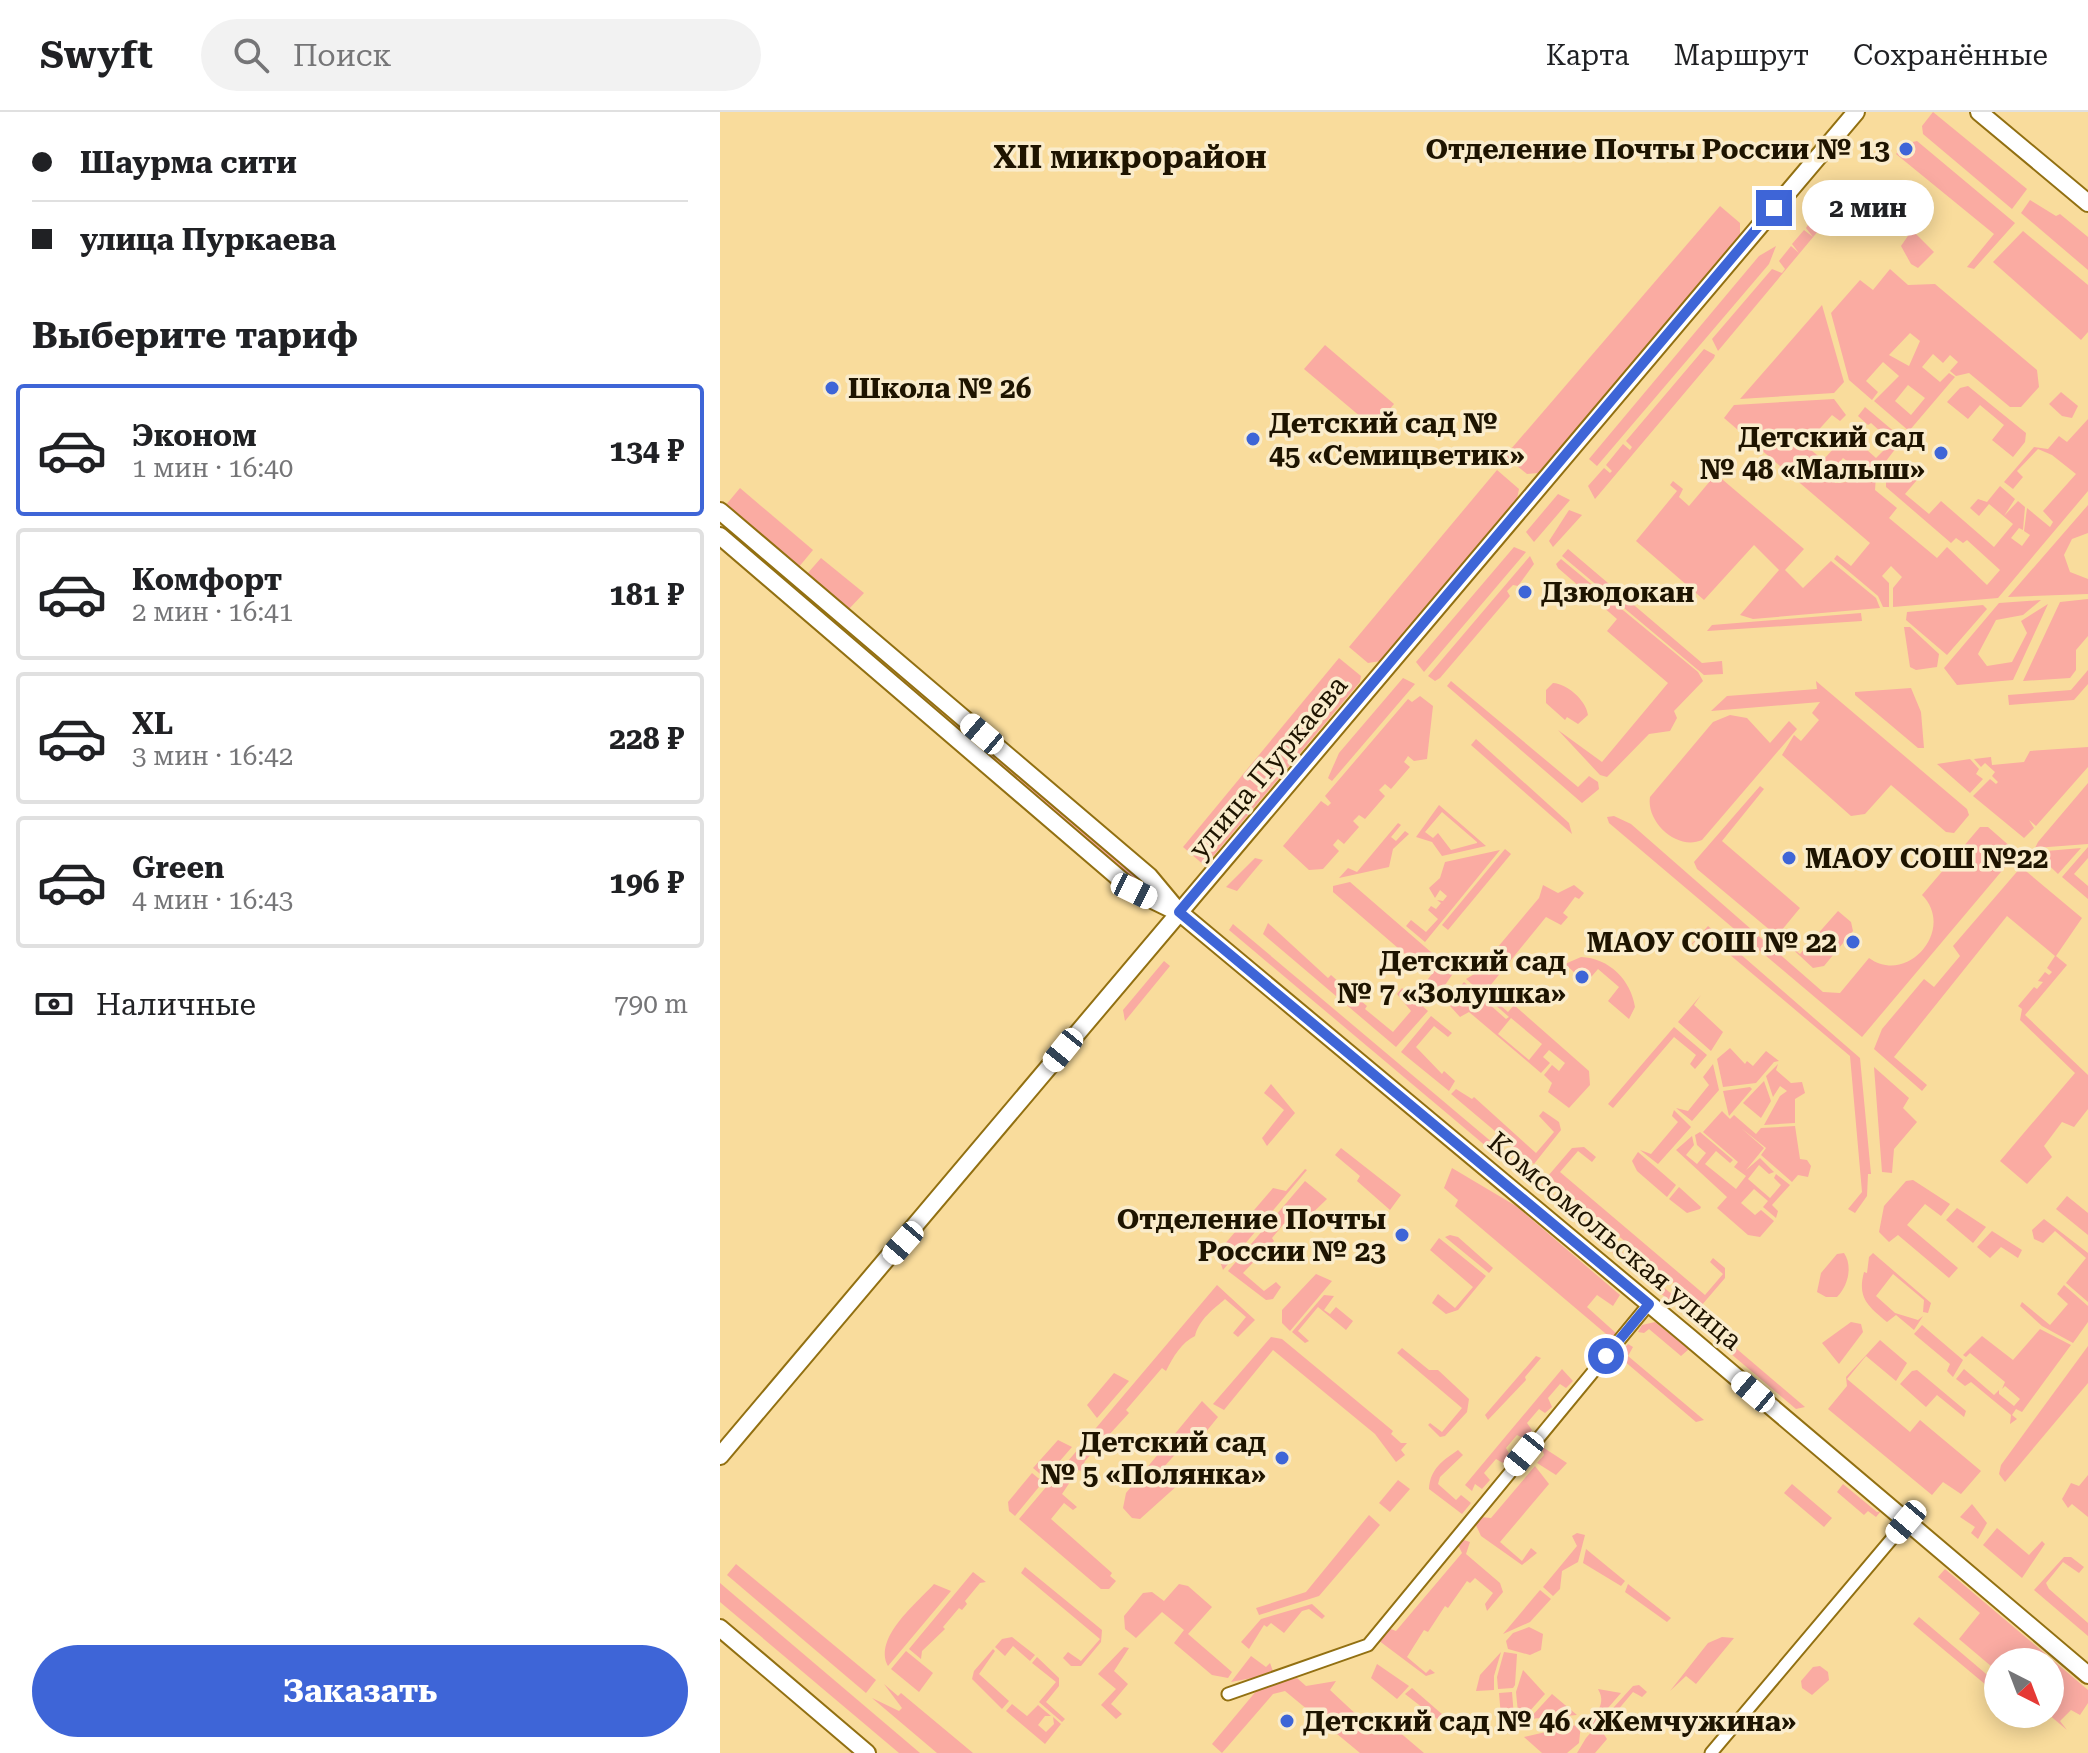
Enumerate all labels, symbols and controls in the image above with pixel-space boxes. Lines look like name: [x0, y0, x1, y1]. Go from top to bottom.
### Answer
search box: [201, 19, 761, 91]
text: Swyft: [40, 33, 153, 77]
icon: search: [229, 33, 273, 77]
text: Поиск: [293, 38, 392, 73]
text: Карта: [1546, 39, 1630, 72]
text: Маршрут: [1674, 39, 1809, 72]
text: Сохранённые: [1853, 39, 2048, 72]
place label: Отделение Почты России № 13: [1426, 133, 1890, 166]
district label: XII микрорайон: [993, 138, 1267, 176]
marker: Отделение Почты России № 13: [1897, 140, 1915, 158]
text: Шаурма сити: [80, 145, 297, 180]
callout: 2 мин: [1802, 180, 1934, 236]
route end: [1756, 190, 1792, 226]
text: 2 мин: [1829, 193, 1907, 223]
text: улица Пуркаева: [80, 222, 336, 257]
text: Выберите тариф: [32, 315, 358, 357]
place label: Школа № 26: [848, 372, 1032, 405]
marker: Школа № 26: [823, 379, 841, 397]
place label: Детский сад № 45 «Семицветик»: [1269, 407, 1525, 472]
icon: car: [36, 414, 108, 486]
text: Эконом: [132, 418, 257, 453]
place label: Детский сад № 48 «Малыш»: [1700, 421, 1925, 486]
marker: Детский сад № 45 «Семицветик»: [1244, 430, 1262, 448]
text: 134 ₽: [609, 433, 684, 468]
marker: Детский сад № 48 «Малыш»: [1932, 444, 1950, 462]
text: 1 мин · 16:40: [132, 453, 293, 483]
icon: car: [36, 558, 108, 630]
text: Комфорт: [132, 562, 282, 597]
place label: Дзюдокан: [1541, 576, 1694, 609]
text: 181 ₽: [609, 577, 684, 612]
marker: Дзюдокан: [1516, 583, 1534, 601]
text: 2 мин · 16:41: [132, 597, 293, 627]
street label: улица Пуркаева: [1182, 669, 1354, 865]
icon: car: [36, 702, 108, 774]
text: XL: [132, 706, 173, 741]
car: [956, 709, 1008, 759]
text: 228 ₽: [609, 721, 684, 756]
text: 3 мин · 16:42: [132, 741, 293, 771]
place label: МАОУ СОШ №22: [1805, 842, 2048, 875]
icon: car: [36, 846, 108, 918]
marker: МАОУ СОШ №22: [1780, 849, 1798, 867]
text: Green: [132, 850, 224, 885]
text: 196 ₽: [609, 865, 684, 900]
car: [1107, 870, 1161, 912]
text: 4 мин · 16:43: [132, 885, 293, 915]
place label: МАОУ СОШ № 22: [1587, 926, 1837, 959]
marker: МАОУ СОШ № 22: [1844, 933, 1862, 951]
place label: Детский сад № 7 «Золушка»: [1337, 945, 1566, 1010]
marker: Детский сад № 7 «Золушка»: [1573, 968, 1591, 986]
icon: cash: [32, 982, 76, 1026]
text: Наличные: [96, 987, 256, 1022]
text: 790 m: [614, 989, 688, 1019]
car: [1039, 1024, 1087, 1076]
street label: Комсомольская улица: [1481, 1125, 1749, 1357]
place label: Отделение Почты России № 23: [1117, 1203, 1386, 1268]
car: [878, 1217, 928, 1269]
marker: Отделение Почты России № 23: [1393, 1226, 1411, 1244]
route start: [1588, 1338, 1624, 1374]
car: [1727, 1367, 1779, 1417]
place label: Детский сад № 5 «Полянка»: [1041, 1426, 1266, 1491]
car: [1500, 1428, 1548, 1480]
marker: Детский сад № 5 «Полянка»: [1273, 1449, 1291, 1467]
car: [1881, 1496, 1931, 1548]
button: Заказать: [32, 1645, 688, 1737]
north arrow: [1984, 1648, 2064, 1728]
map controls: [1984, 1648, 2064, 1728]
place label: Детский сад № 46 «Жемчужина»: [1303, 1705, 1796, 1738]
marker: Детский сад № 46 «Жемчужина»: [1278, 1712, 1296, 1730]

